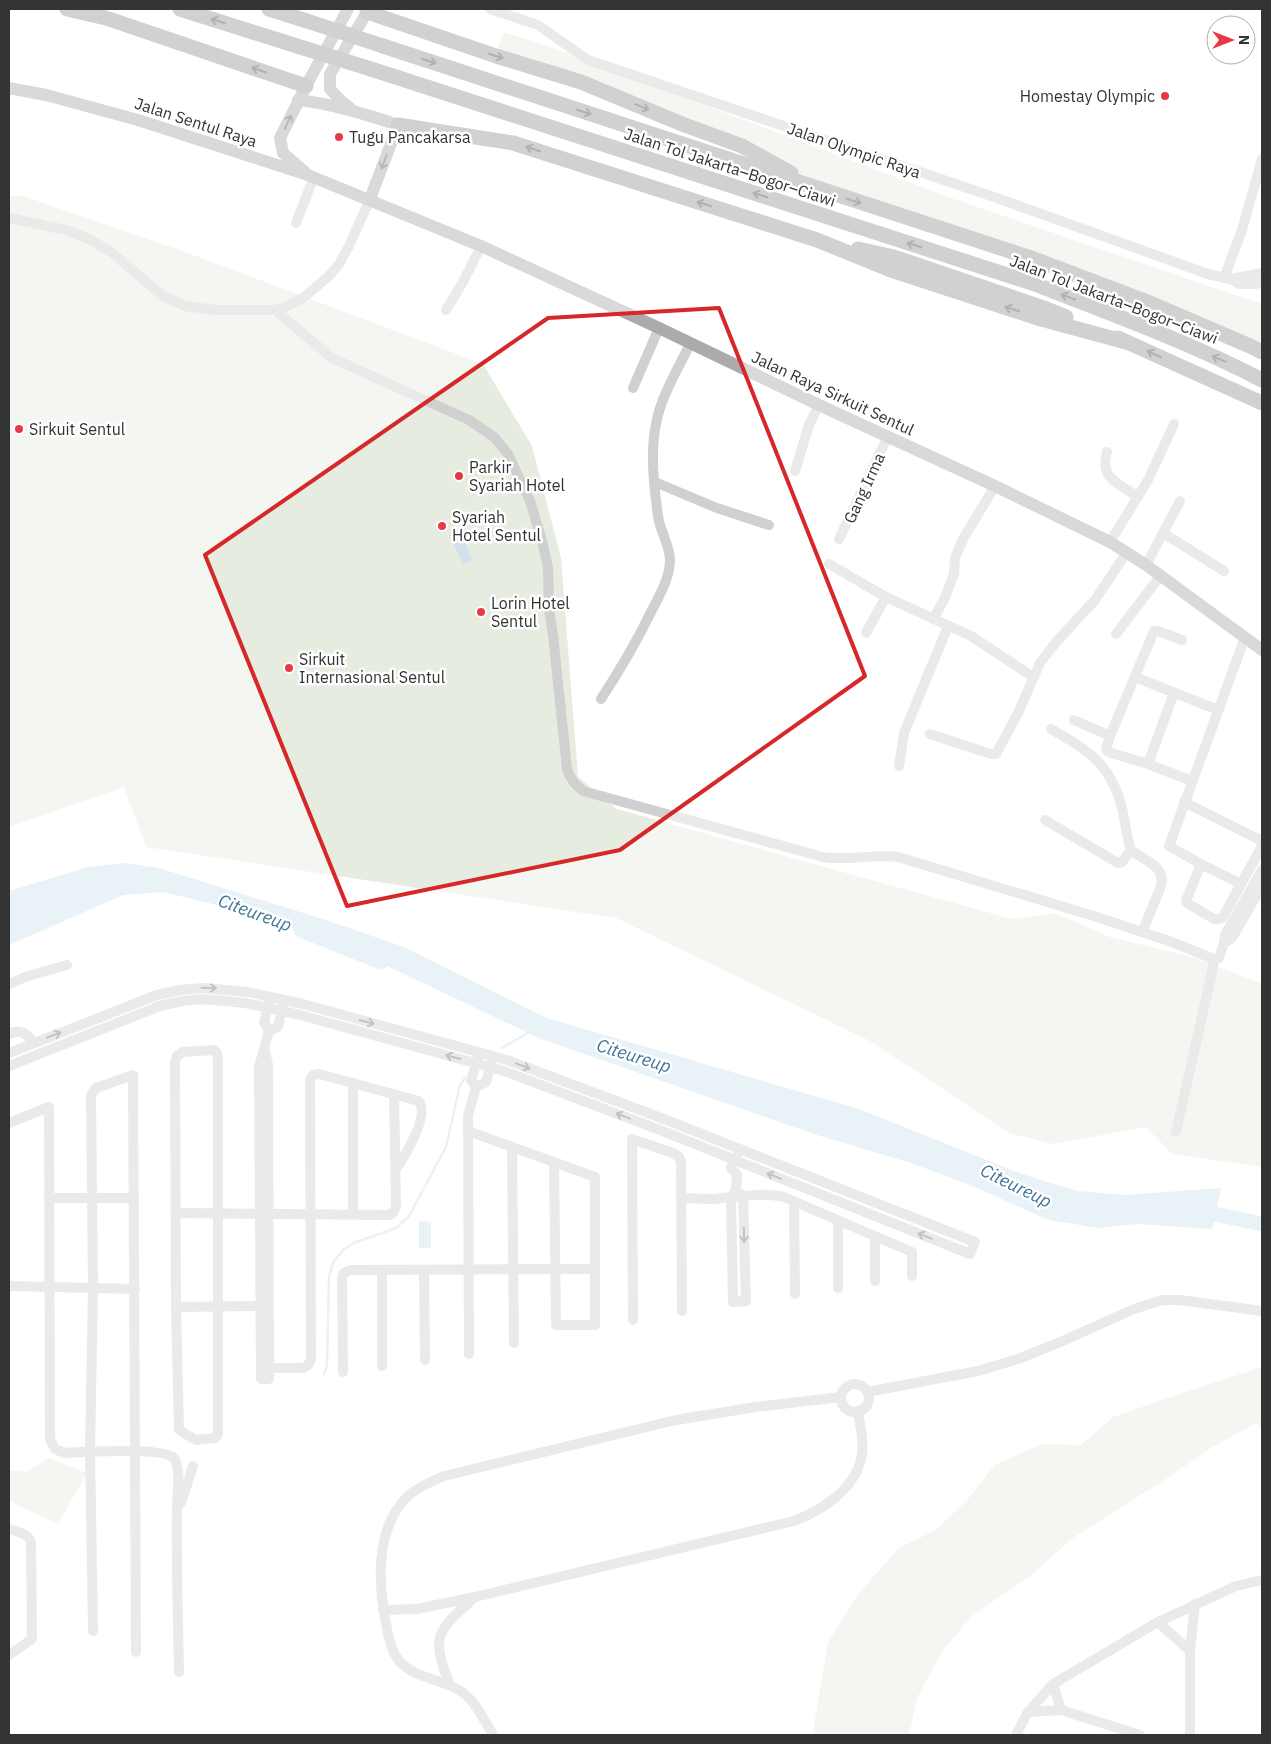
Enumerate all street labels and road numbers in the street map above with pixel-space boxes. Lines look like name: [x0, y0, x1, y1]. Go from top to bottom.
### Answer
street label: Jalan Sentul Raya: [132, 93, 260, 151]
street label: Jalan Olympic Raya: [785, 118, 924, 182]
street label: Jalan Tol Jakarta–Bogor–Ciawi: [622, 123, 838, 211]
street label: Jalan Tol Jakarta–Bogor–Ciawi: [1007, 250, 1221, 348]
street label: Jalan Raya Sirkuit Sentul: [748, 346, 918, 440]
street label: Gang Irma: [839, 449, 889, 527]

